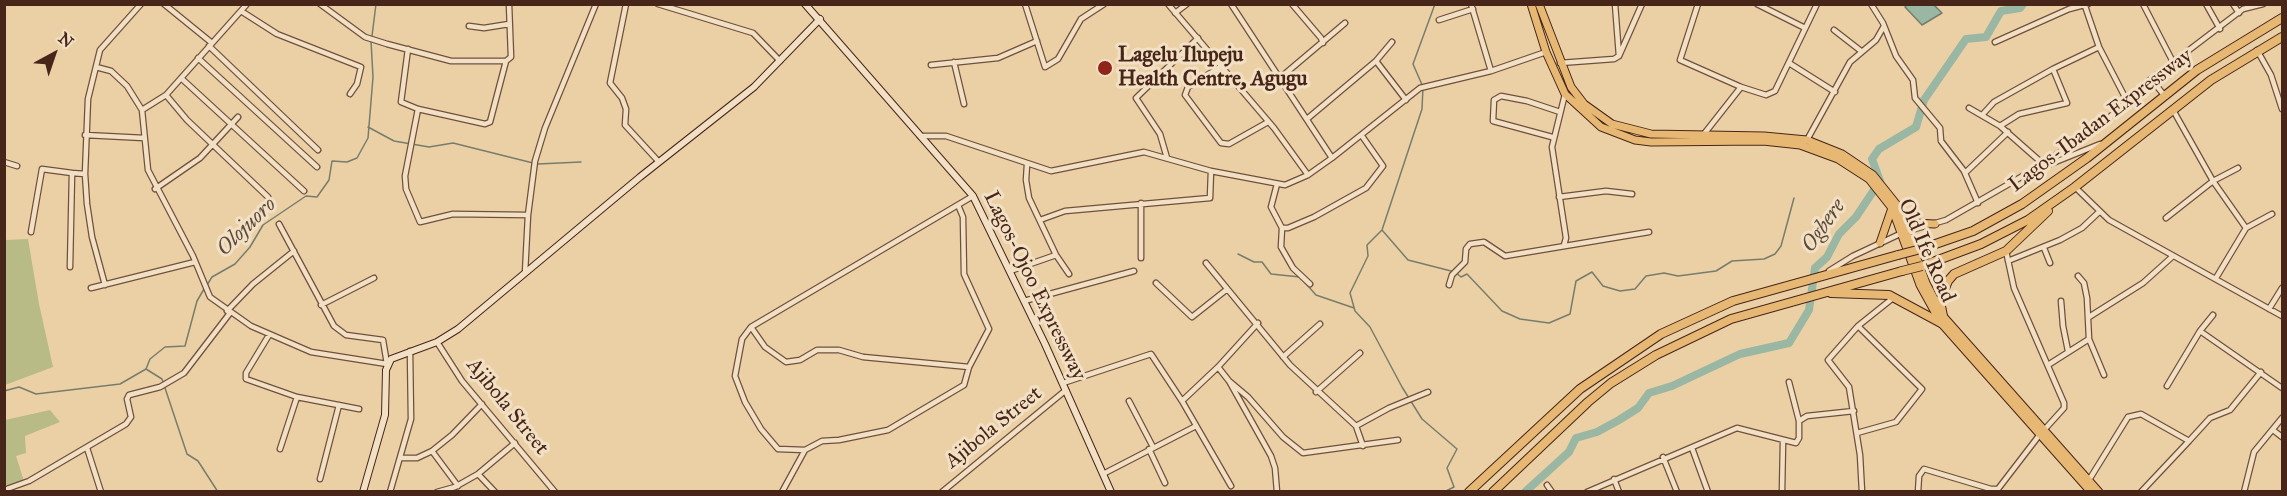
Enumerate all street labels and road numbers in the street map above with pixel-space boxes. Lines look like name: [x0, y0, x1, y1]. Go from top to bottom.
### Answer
street label: Lagos-Ibadan Expressway: [2004, 44, 2198, 198]
street label: Lagos-Ojoo Expressway: [977, 187, 1091, 385]
street label: Old Ife Road: [1892, 195, 1960, 307]
street label: Ajibola Street: [460, 354, 554, 460]
street label: Ajibola Street: [941, 381, 1047, 475]

